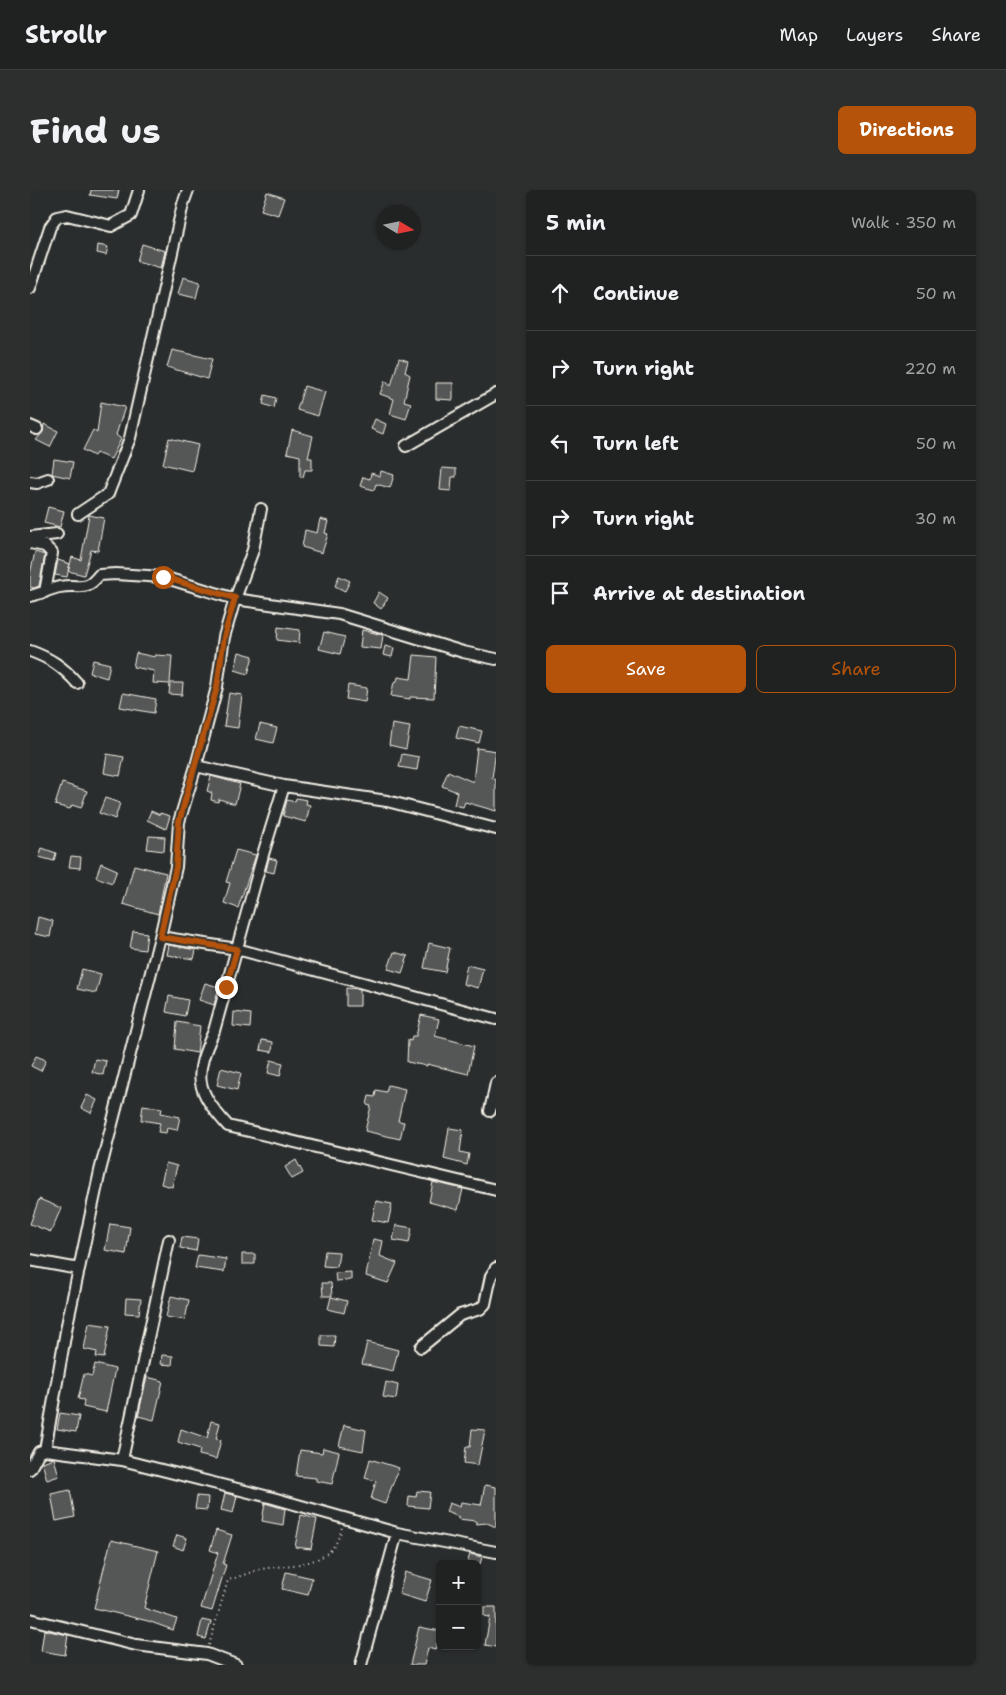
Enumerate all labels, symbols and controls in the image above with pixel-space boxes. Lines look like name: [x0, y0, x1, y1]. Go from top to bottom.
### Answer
text: Strollr: [25, 19, 107, 51]
text: Map: [780, 23, 818, 47]
text: Layers: [846, 23, 903, 47]
text: Share: [931, 23, 981, 47]
button: Directions: [838, 106, 976, 154]
text: Find us: [30, 107, 161, 154]
north arrow: [376, 205, 421, 250]
text: 5 min: [546, 209, 606, 237]
text: Walk · 350 m: [851, 212, 956, 233]
icon: ahead: [546, 279, 574, 307]
text: Continue: [593, 281, 679, 306]
text: 50 m: [916, 283, 956, 304]
icon: right: [546, 354, 574, 382]
text: Turn right: [593, 356, 694, 381]
text: 220 m: [904, 358, 956, 379]
icon: left: [546, 429, 574, 457]
text: Turn left: [593, 431, 679, 456]
text: 50 m: [916, 433, 956, 454]
icon: right: [546, 504, 574, 532]
text: Turn right: [593, 506, 694, 531]
text: 30 m: [915, 508, 956, 529]
route start: [152, 566, 175, 589]
icon: arrive: [546, 579, 574, 607]
text: Arrive at destination: [593, 581, 805, 606]
button: Save: [546, 645, 746, 693]
button: Share: [756, 645, 956, 693]
route end: [215, 976, 238, 999]
map controls: [436, 1560, 481, 1650]
button: +: [436, 1560, 481, 1605]
button: −: [436, 1605, 481, 1650]

